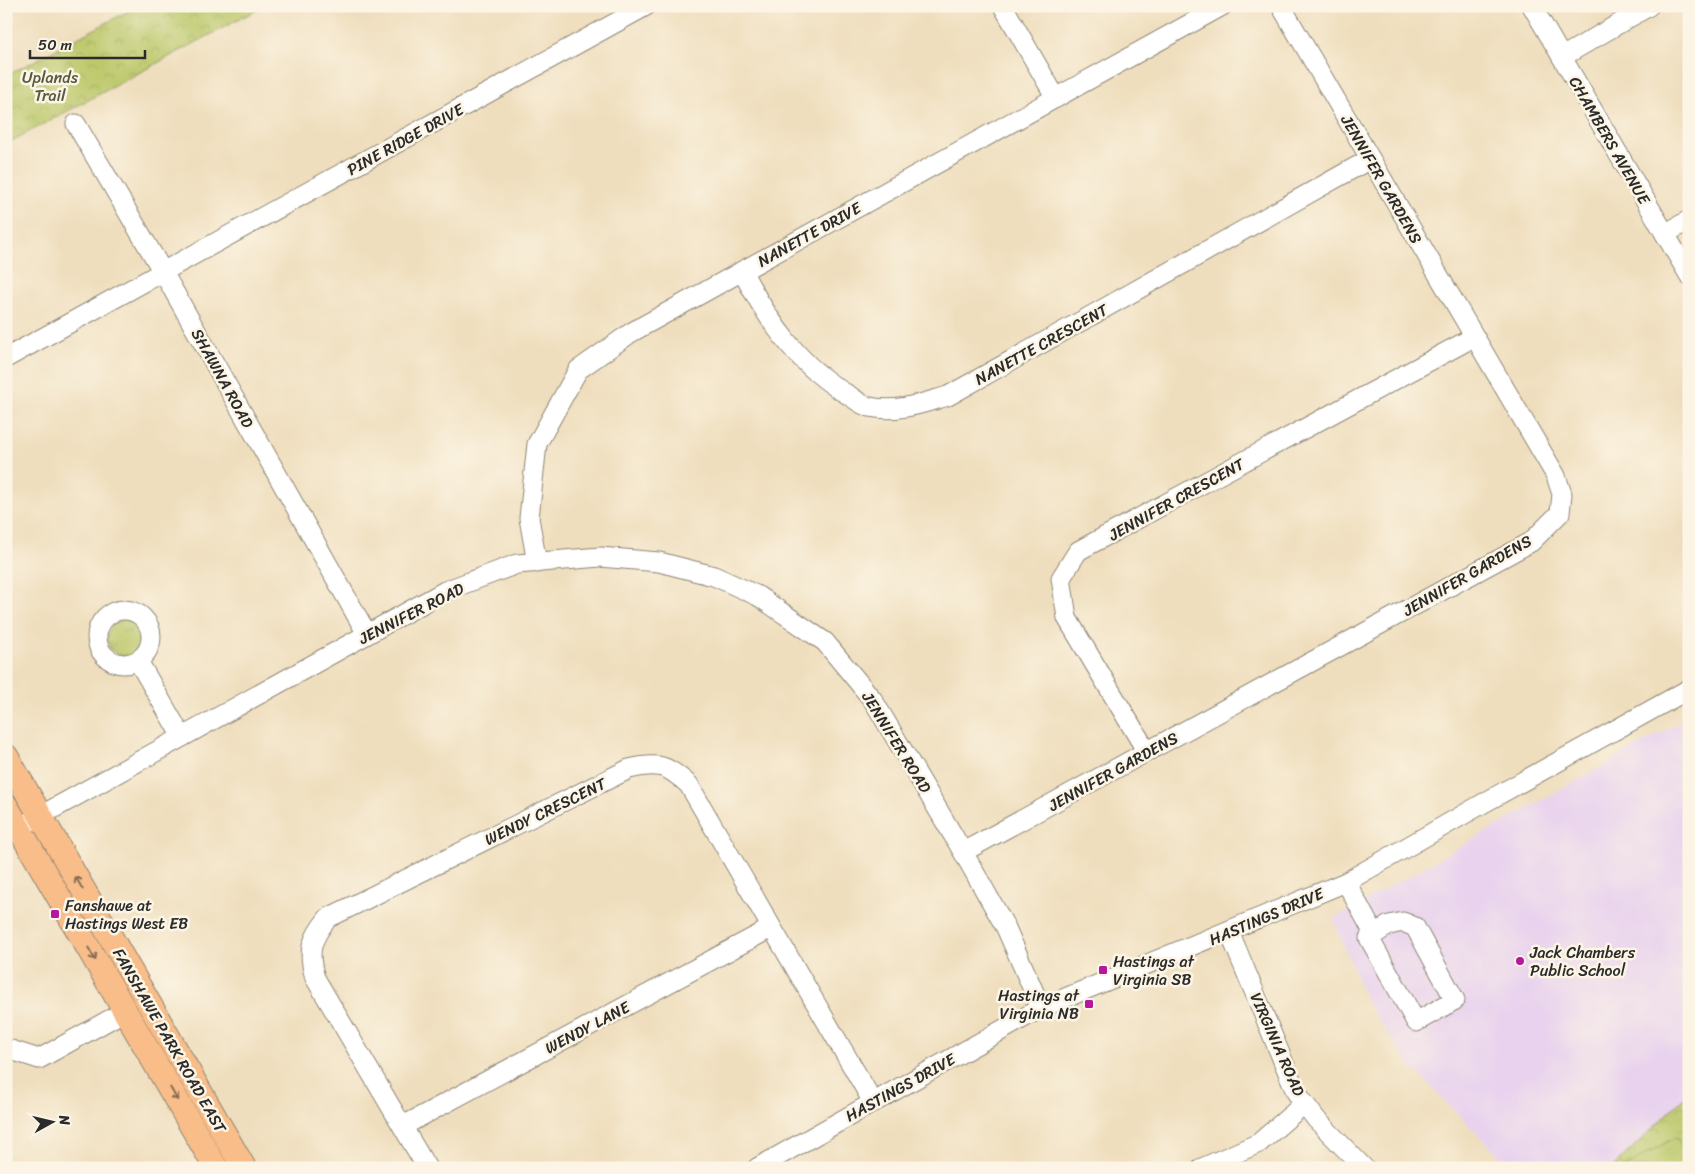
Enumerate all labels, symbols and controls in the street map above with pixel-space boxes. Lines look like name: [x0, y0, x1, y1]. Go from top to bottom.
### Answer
scale bar: [30, 28, 145, 60]
text: 50 m: [38, 32, 73, 58]
park label: Uplands Trail: [22, 63, 79, 110]
street label: CHAMBERS AVENUE: [1561, 70, 1659, 211]
street label: PINE RIDGE DRIVE: [341, 95, 470, 184]
street label: JENNIFER GARDENS: [1332, 108, 1430, 249]
street label: NANETTE DRIVE: [752, 193, 868, 275]
street label: NANETTE CRESCENT: [969, 295, 1114, 393]
street label: SHAWNA ROAD: [183, 323, 262, 434]
street label: JENNIFER CRESCENT: [1102, 449, 1251, 549]
street label: JENNIFER GARDENS: [1396, 527, 1537, 625]
street label: JENNIFER ROAD: [352, 574, 469, 653]
street label: JENNIFER ROAD: [853, 685, 940, 799]
street label: JENNIFER GARDENS: [1042, 724, 1184, 820]
street label: WENDY CRESCENT: [479, 769, 612, 854]
one-way arrow: [74, 877, 84, 891]
street label: HASTINGS DRIVE: [1204, 879, 1329, 954]
place label: Fanshawe at Hastings West EB: [65, 891, 188, 938]
marker: Fanshawe at Hastings West EB: [49, 908, 61, 920]
place label: Jack Chambers Public School: [1529, 938, 1636, 985]
street label: FANSHAWE PARK ROAD EAST: [105, 942, 235, 1139]
one-way arrow: [88, 946, 98, 961]
place label: Hastings at Virginia SB: [1113, 947, 1194, 994]
marker: Jack Chambers Public School: [1514, 955, 1526, 967]
marker: Hastings at Virginia SB: [1097, 964, 1109, 976]
place label: Hastings at Virginia NB: [998, 981, 1080, 1028]
street label: VIRGINIA ROAD: [1242, 988, 1314, 1101]
street label: WENDY LANE: [539, 992, 636, 1062]
marker: Hastings at Virginia NB: [1083, 998, 1095, 1010]
street label: HASTINGS DRIVE: [840, 1045, 962, 1130]
one-way arrow: [169, 1087, 179, 1101]
north arrow: [28, 1096, 78, 1146]
text: N: [51, 1113, 77, 1127]

